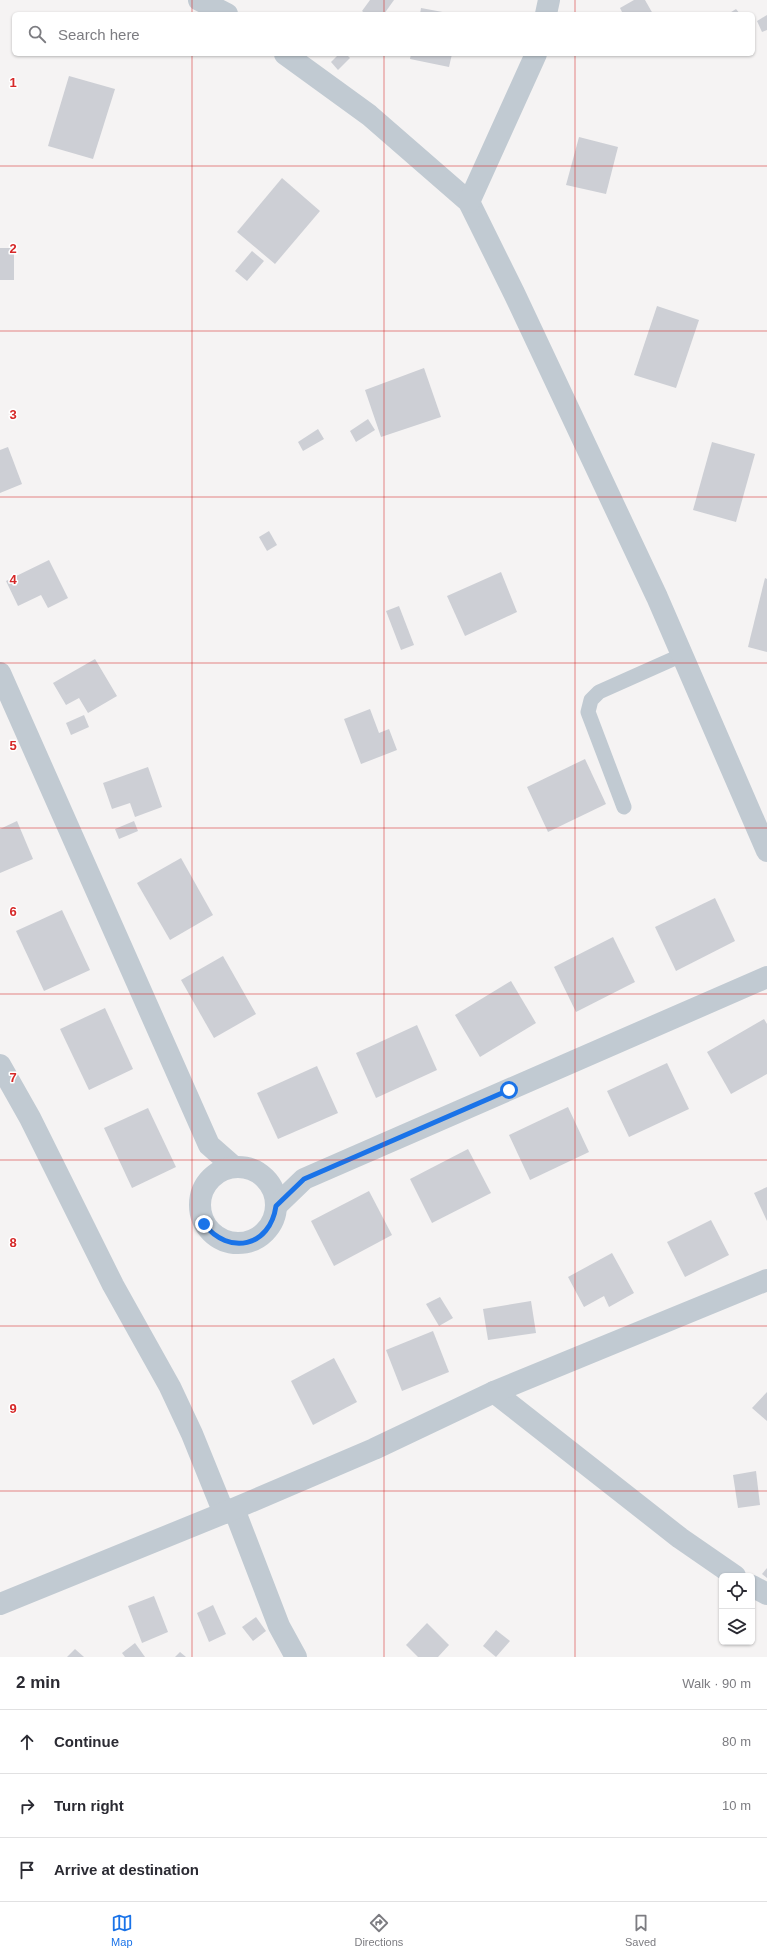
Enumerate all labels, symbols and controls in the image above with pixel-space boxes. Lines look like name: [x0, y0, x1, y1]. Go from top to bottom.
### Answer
search box: [12, 12, 755, 56]
icon: search: [26, 23, 48, 45]
text: Search here: [58, 26, 140, 43]
text: 1: [9, 75, 17, 90]
text: 2: [9, 241, 17, 256]
text: 3: [9, 407, 17, 422]
text: 4: [9, 572, 17, 587]
text: 5: [9, 738, 17, 753]
text: 6: [9, 904, 17, 919]
text: 7: [9, 1070, 17, 1085]
route start: [500, 1081, 518, 1099]
route end: [195, 1215, 213, 1233]
text: 8: [9, 1235, 17, 1250]
text: 9: [9, 1401, 17, 1416]
map controls: [719, 1573, 755, 1645]
button: locate: [719, 1573, 755, 1609]
button: layers: [719, 1609, 755, 1645]
text: 2 min: [16, 1673, 60, 1692]
text: Walk · 90 m: [682, 1676, 751, 1691]
icon: ahead: [16, 1731, 38, 1753]
text: Continue: [54, 1733, 119, 1750]
text: 80 m: [722, 1734, 751, 1749]
icon: right: [16, 1795, 38, 1817]
text: Turn right: [54, 1797, 124, 1814]
text: 10 m: [722, 1798, 751, 1813]
icon: arrive: [16, 1859, 38, 1881]
text: Arrive at destination: [54, 1861, 199, 1878]
tab: Map: [111, 1912, 133, 1948]
tab: Directions: [354, 1912, 403, 1948]
tab: Saved: [625, 1912, 656, 1948]

